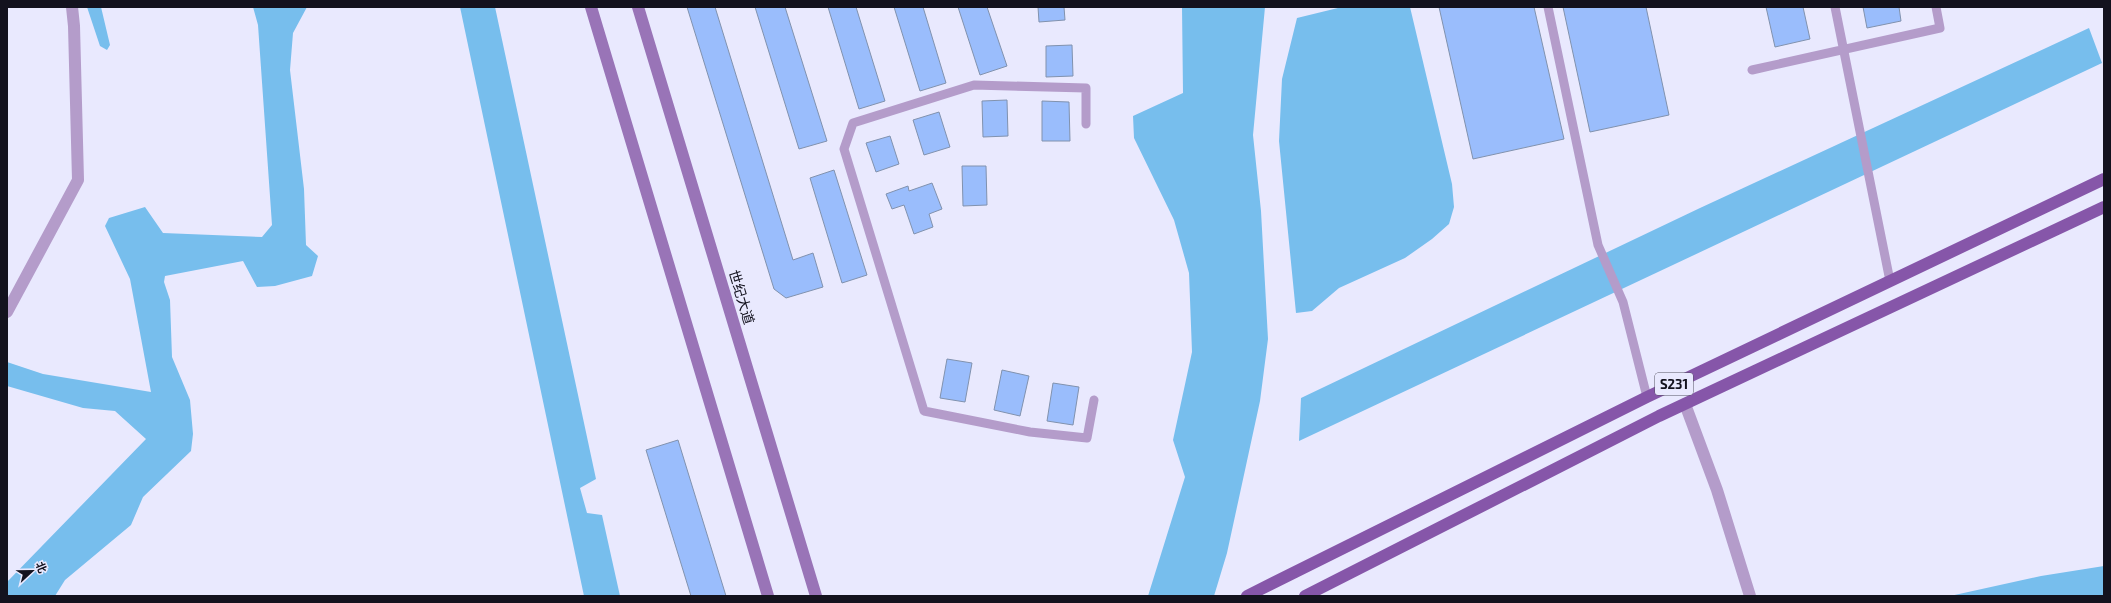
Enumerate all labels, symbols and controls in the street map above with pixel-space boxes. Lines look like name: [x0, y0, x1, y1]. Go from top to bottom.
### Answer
street label: 世纪大道: [726, 268, 758, 326]
road number: S231: [1655, 373, 1693, 395]
north arrow: [12, 551, 52, 591]
text: 北: [34, 560, 50, 575]

